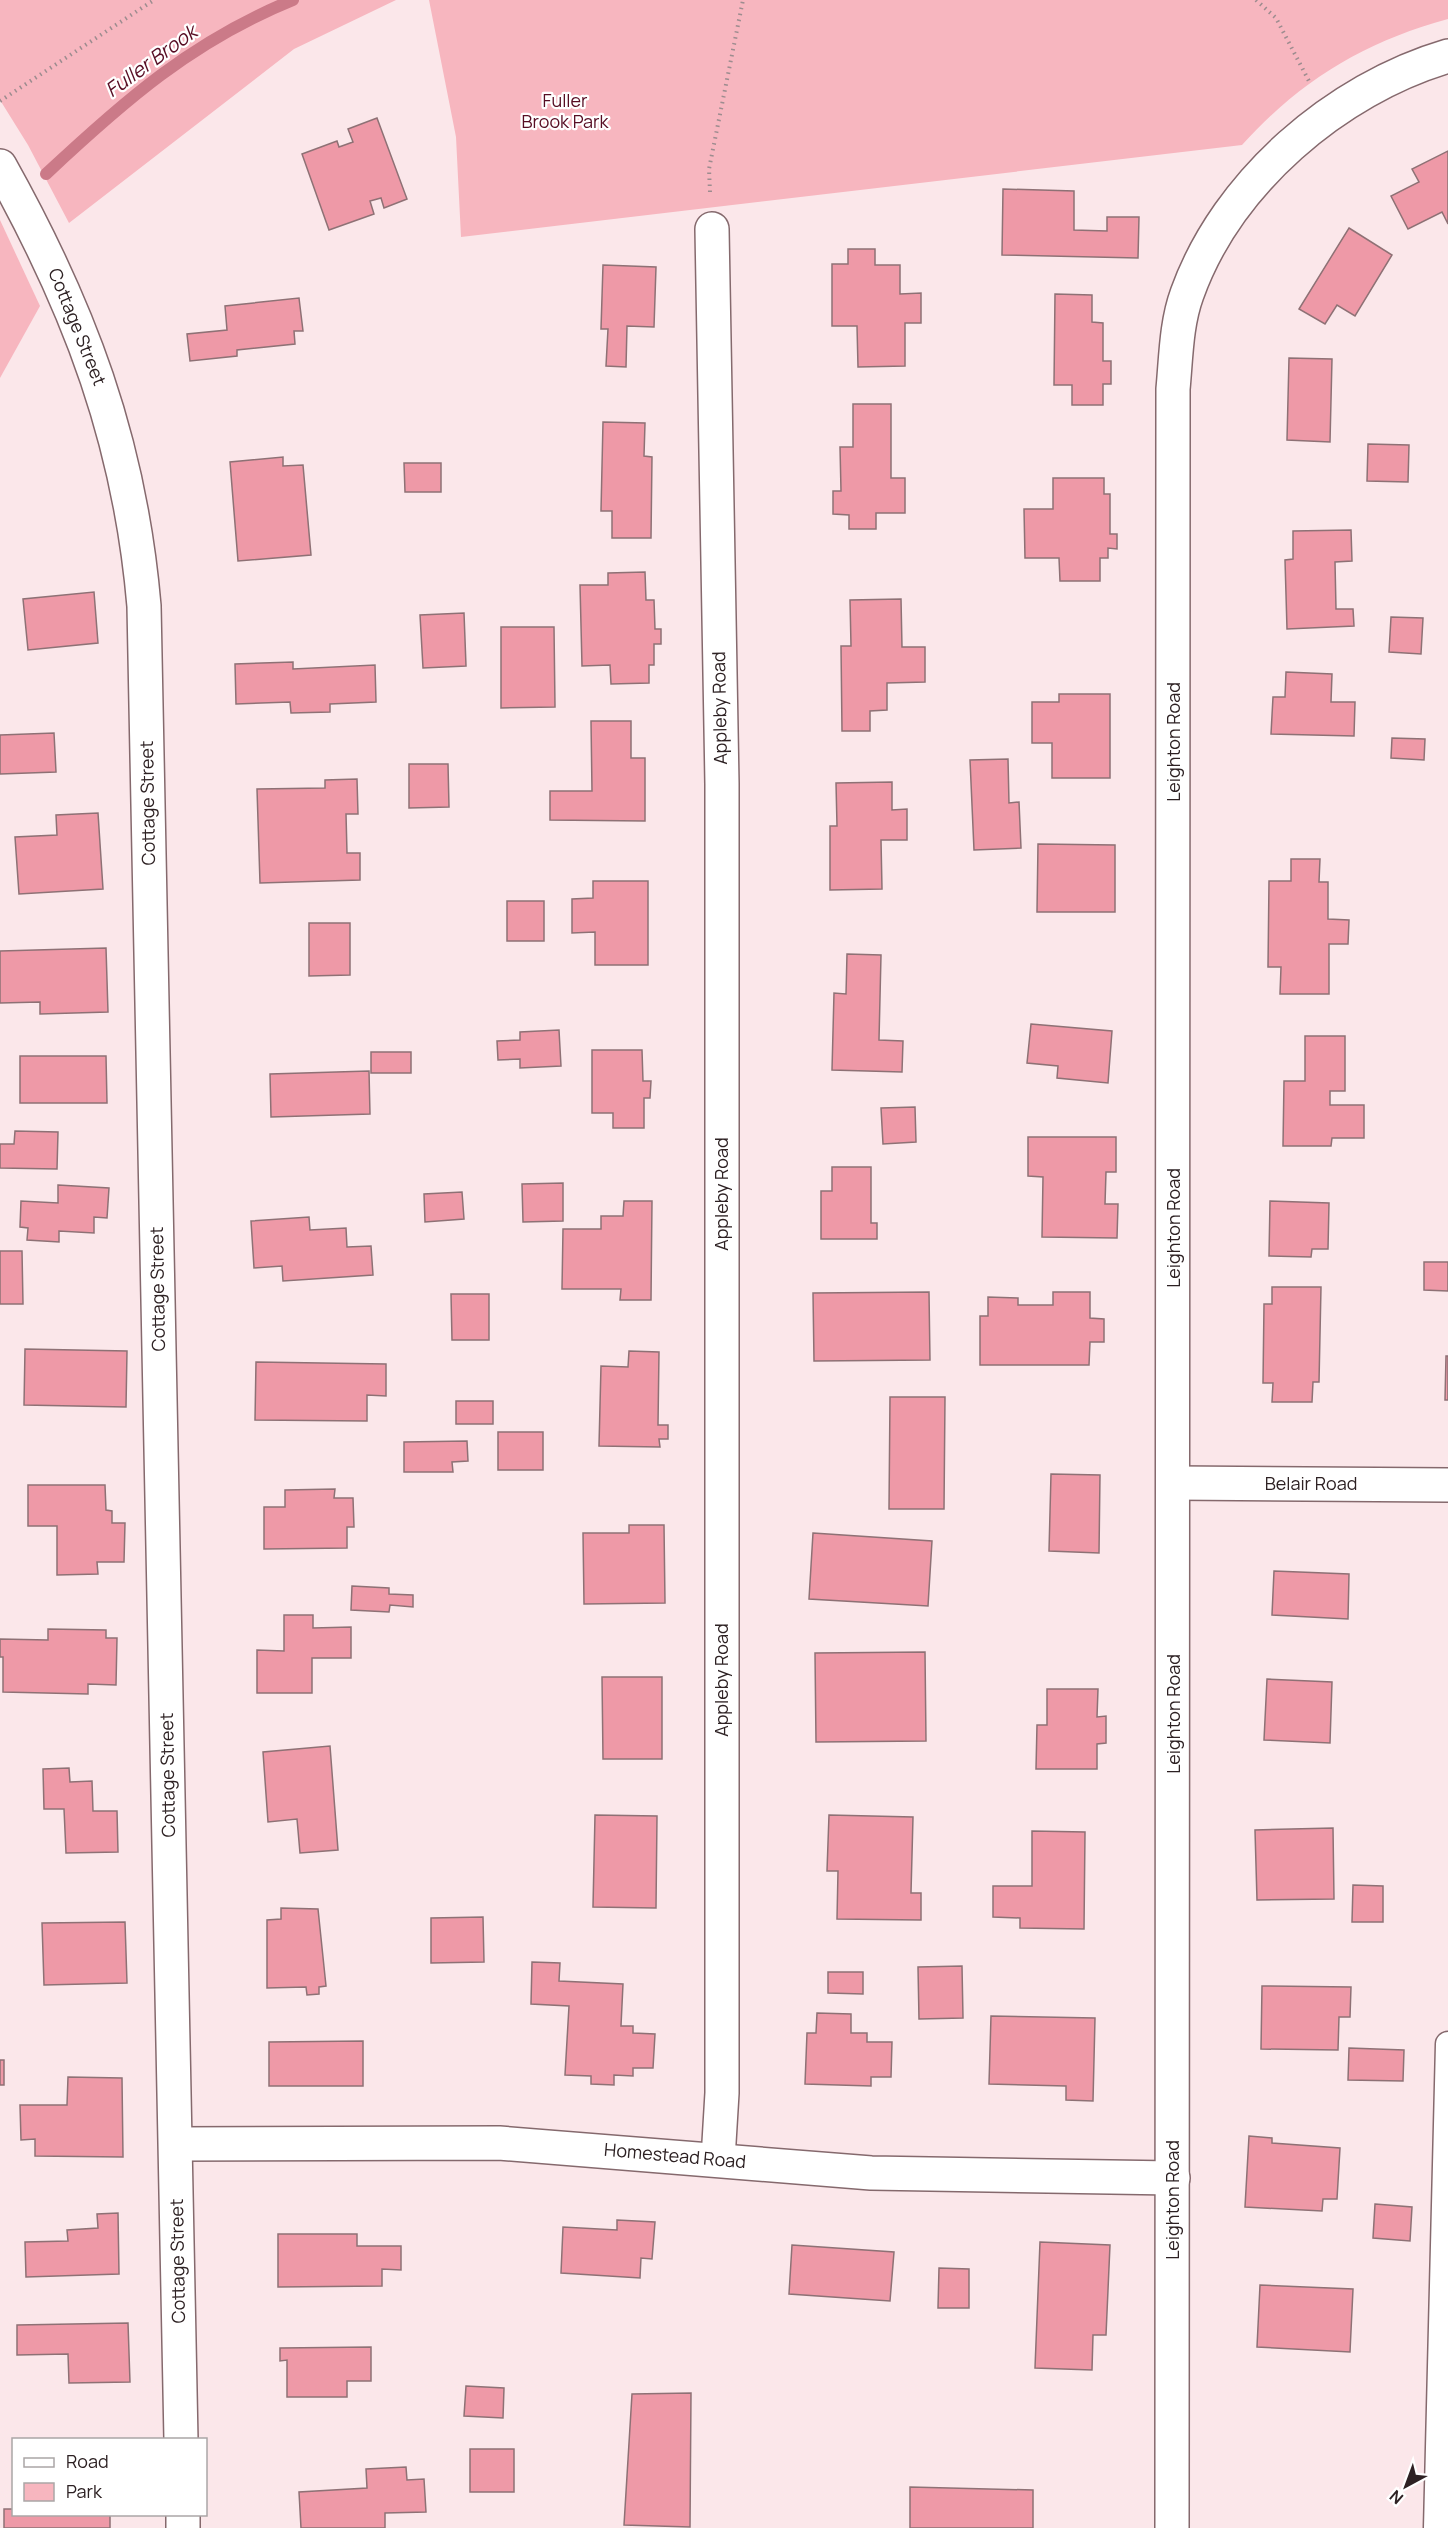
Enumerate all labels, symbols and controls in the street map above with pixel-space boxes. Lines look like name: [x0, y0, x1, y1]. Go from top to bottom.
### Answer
water label: Fuller Brook: [99, 16, 204, 103]
park label: Fuller Brook Park: [521, 88, 610, 133]
street label: Cottage Street: [43, 264, 112, 389]
street label: Appleby Road: [706, 651, 732, 765]
street label: Leighton Road: [1161, 682, 1185, 802]
street label: Cottage Street: [134, 741, 160, 865]
street label: Appleby Road: [709, 1137, 733, 1251]
street label: Leighton Road: [1161, 1168, 1185, 1288]
street label: Cottage Street: [144, 1227, 170, 1351]
street label: Belair Road: [1265, 1471, 1357, 1495]
street label: Appleby Road: [709, 1623, 733, 1737]
street label: Leighton Road: [1161, 1654, 1185, 1774]
street label: Cottage Street: [154, 1713, 180, 1837]
street label: Homestead Road: [603, 2137, 747, 2173]
street label: Leighton Road: [1160, 2140, 1184, 2260]
street label: Cottage Street: [164, 2199, 190, 2323]
legend: [12, 2438, 207, 2516]
text: Road: [66, 2449, 109, 2473]
north arrow: [1376, 2456, 1436, 2516]
text: Park: [66, 2479, 103, 2503]
text: N: [1385, 2485, 1408, 2509]

